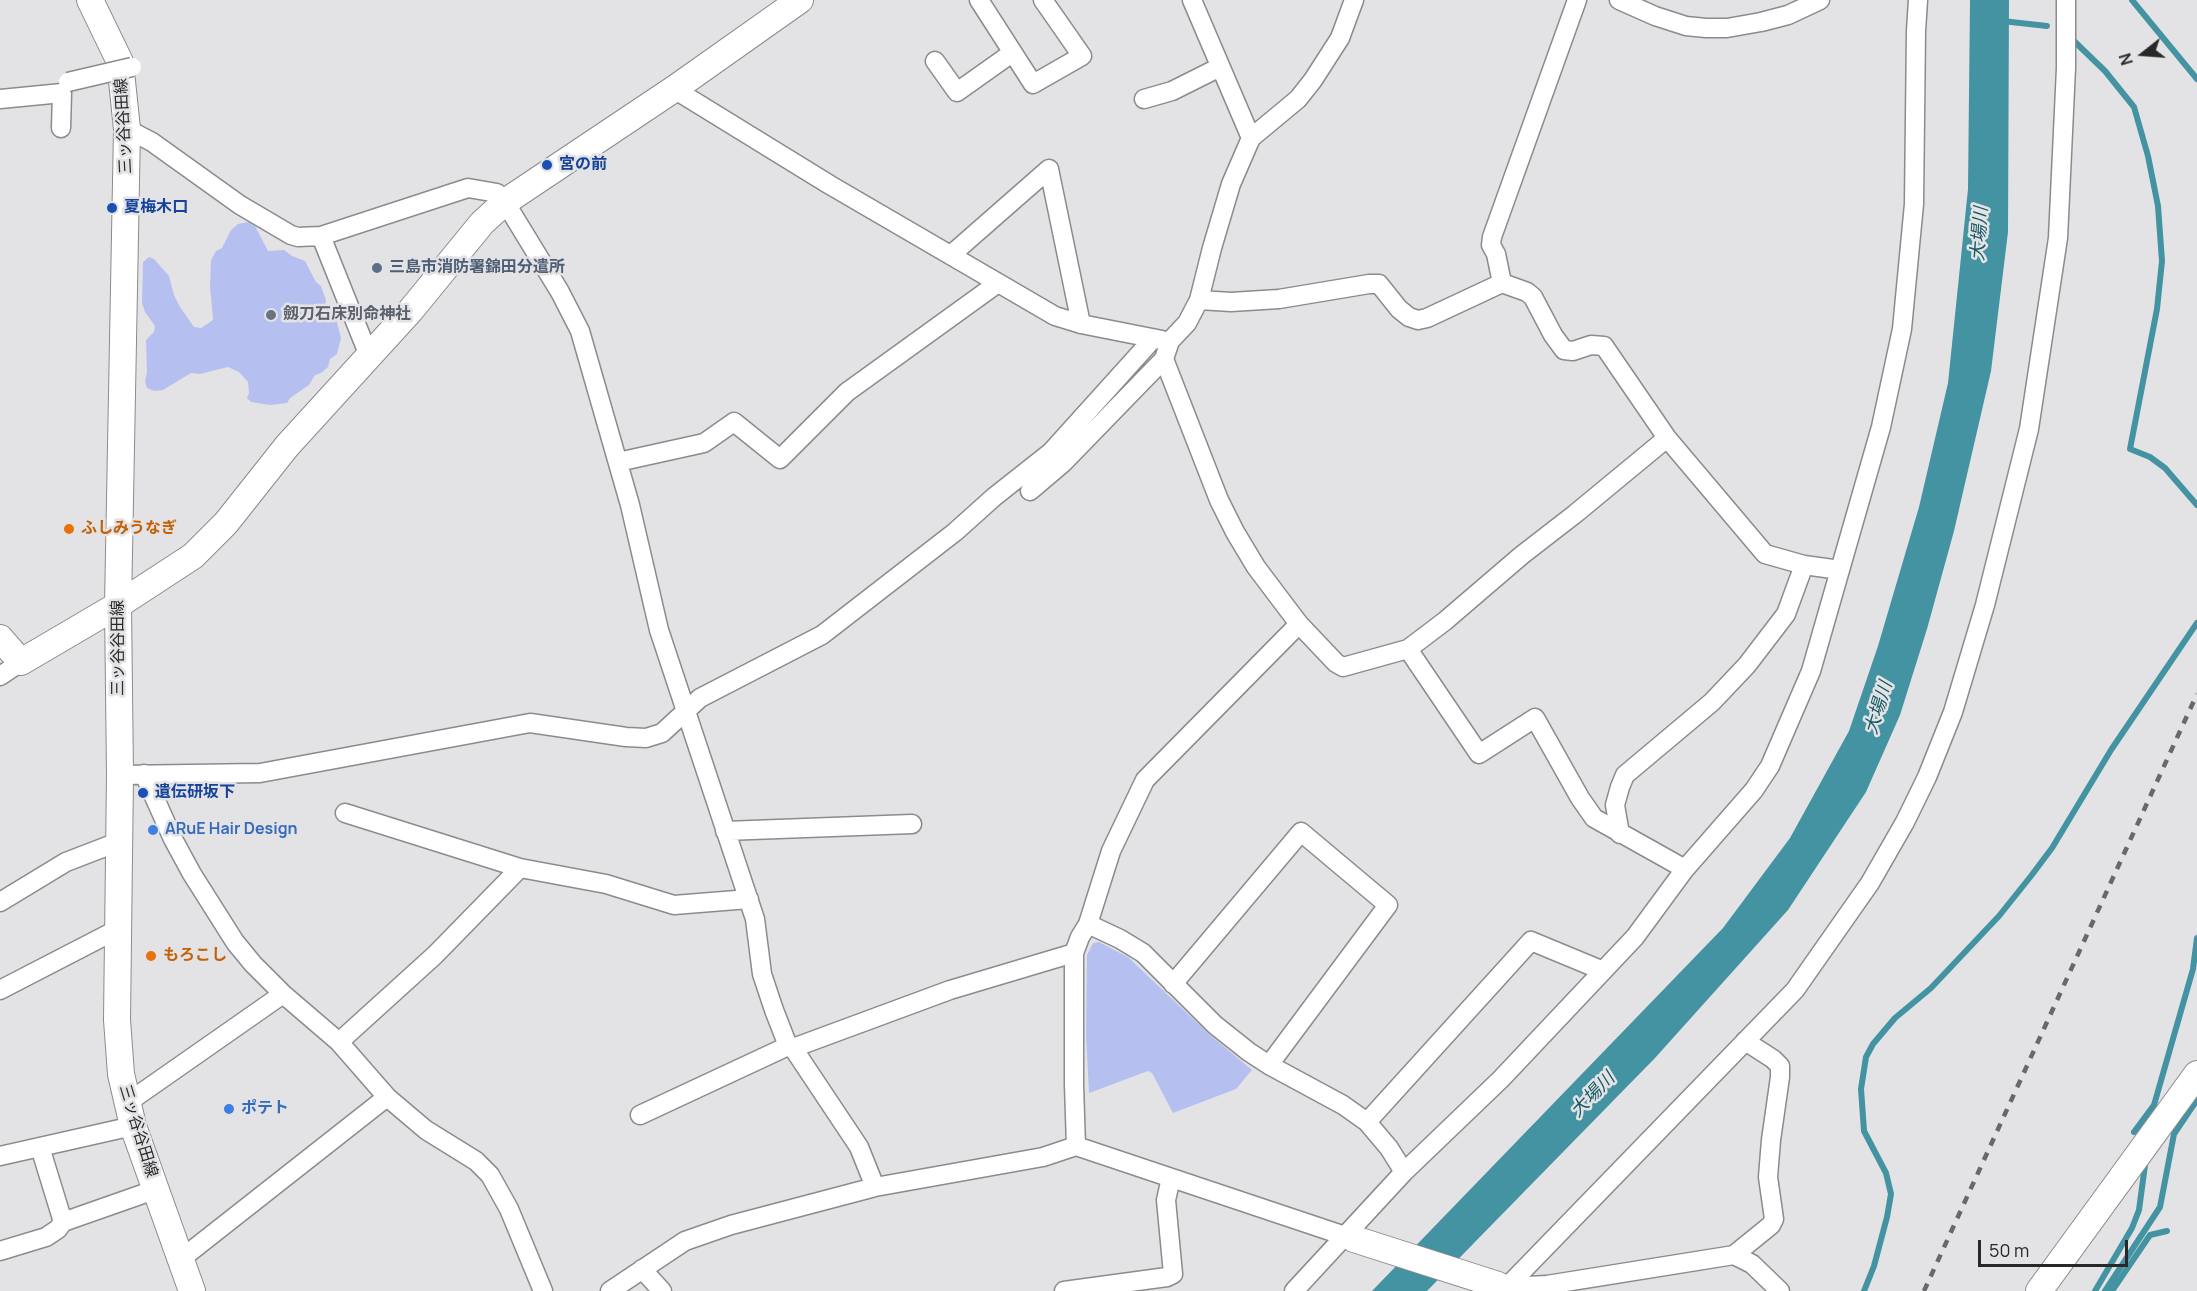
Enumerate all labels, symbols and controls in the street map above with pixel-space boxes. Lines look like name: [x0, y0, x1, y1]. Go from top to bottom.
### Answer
north arrow: [2113, 24, 2173, 84]
text: N: [2114, 51, 2138, 68]
street label: 三ッ谷谷田線: [112, 78, 136, 174]
place label: 宮の前: [559, 155, 607, 175]
marker: 宮の前: [540, 158, 554, 172]
place label: 夏梅木口: [124, 198, 188, 218]
marker: 夏梅木口: [105, 201, 119, 215]
water label: 大場川: [1967, 206, 1993, 262]
place label: 三島市消防署錦田分遣所: [389, 258, 565, 278]
marker: 三島市消防署錦田分遣所: [370, 261, 384, 275]
place label: 劔刀石床別命神社: [283, 305, 411, 325]
marker: 劔刀石床別命神社: [264, 308, 278, 322]
place label: ふしみうなぎ: [81, 519, 177, 539]
marker: ふしみうなぎ: [62, 522, 76, 536]
street label: 三ッ谷谷田線: [109, 600, 129, 696]
water label: 大場川: [1861, 679, 1897, 737]
place label: 遺伝研坂下: [155, 783, 235, 803]
marker: 遺伝研坂下: [136, 786, 150, 800]
place label: ARuE Hair Design: [165, 820, 298, 840]
marker: ARuE Hair Design: [146, 823, 160, 837]
place label: もろこし: [163, 946, 227, 966]
marker: もろこし: [144, 949, 158, 963]
water label: 大場川: [1566, 1068, 1620, 1122]
street label: 三ッ谷谷田線: [115, 1082, 161, 1180]
place label: ポテト: [241, 1099, 289, 1119]
marker: ポテト: [222, 1102, 236, 1116]
scale bar: [1981, 1228, 2131, 1266]
text: 50 m: [1989, 1238, 2029, 1262]

